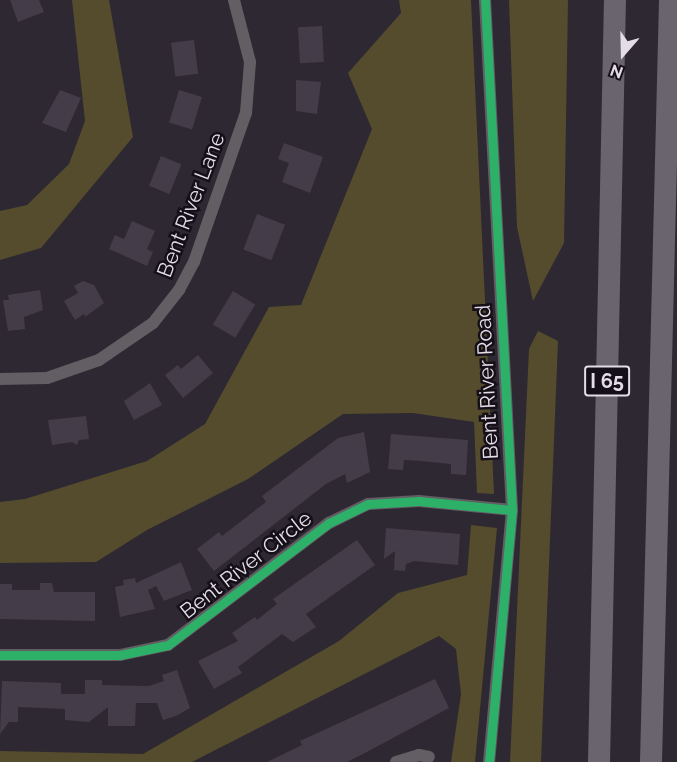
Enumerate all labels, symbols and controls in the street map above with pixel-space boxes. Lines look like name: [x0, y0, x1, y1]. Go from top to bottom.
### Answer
north arrow: [593, 24, 653, 84]
text: N: [608, 60, 626, 82]
street label: Bent River Lane: [152, 129, 230, 281]
street label: Bent River Road: [470, 304, 504, 460]
road number: I 65: [583, 364, 631, 398]
street label: Bent River Circle: [175, 506, 317, 624]

